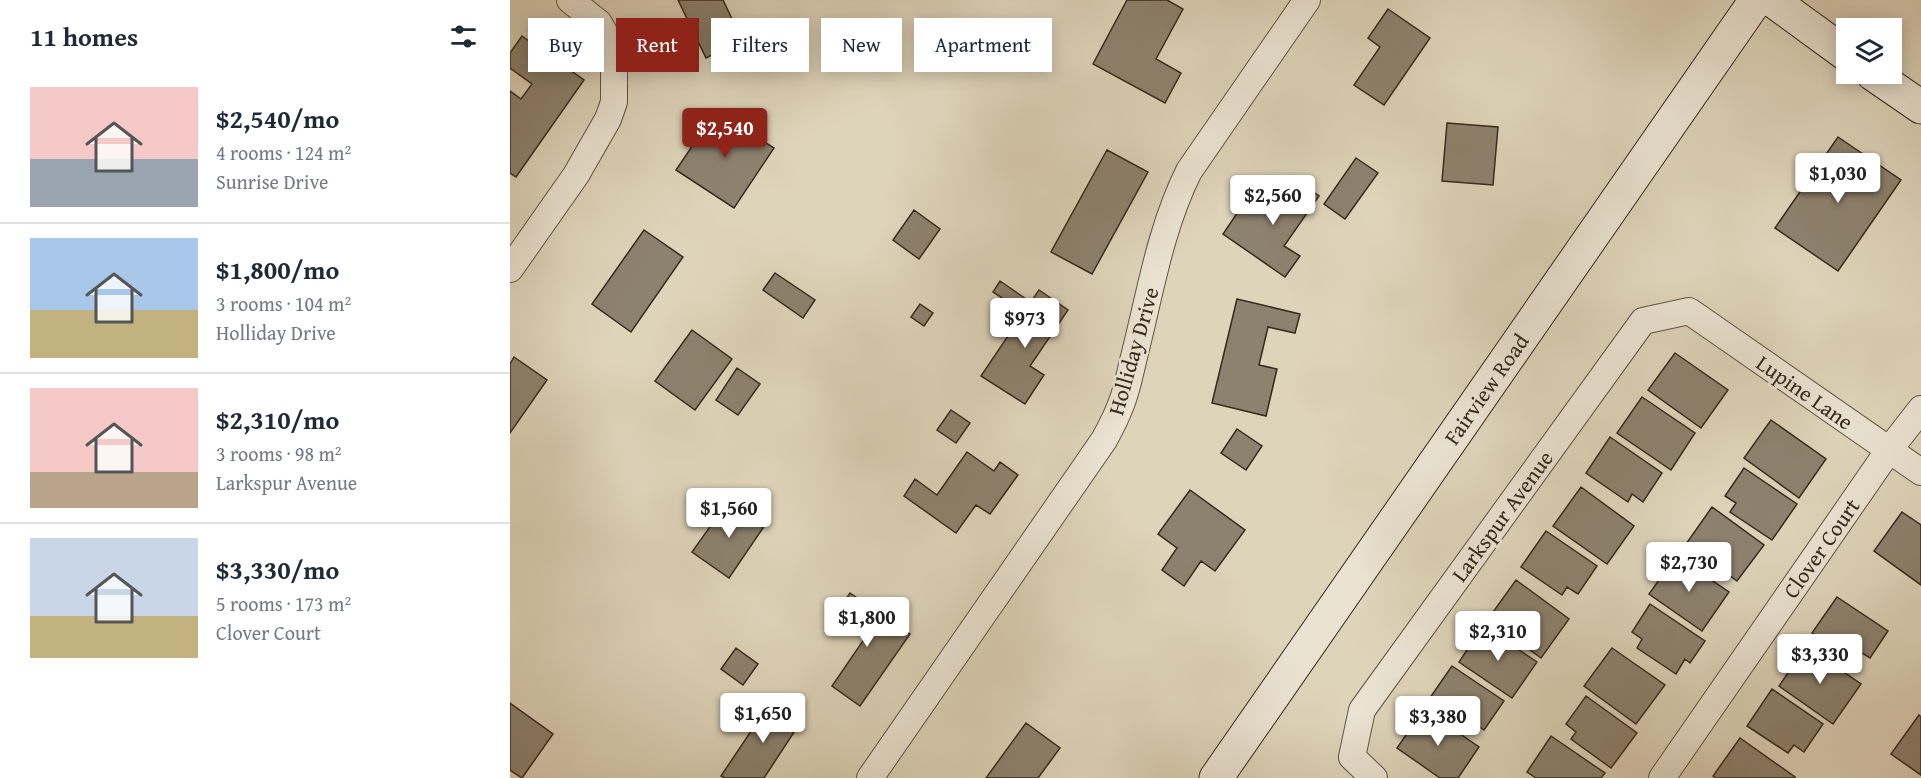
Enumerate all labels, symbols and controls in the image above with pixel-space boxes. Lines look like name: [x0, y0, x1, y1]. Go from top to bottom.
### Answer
text: 11 homes: [30, 17, 138, 56]
chip: Buy: [528, 18, 604, 72]
chip: Rent: [616, 18, 699, 72]
chip: Filters: [711, 18, 809, 72]
chip: New: [821, 18, 902, 72]
chip: Apartment: [914, 18, 1052, 72]
map controls: [1836, 18, 1902, 84]
button: layers: [1836, 18, 1902, 84]
icon: filters: [447, 20, 480, 53]
text: $2,540/mo: [216, 99, 339, 138]
pin: $2,540: [676, 108, 774, 159]
icon: home: [78, 111, 150, 183]
text: $2,540: [696, 113, 754, 142]
text: 4 rooms · 124 m²: [216, 138, 351, 167]
pin: $1,030: [1789, 153, 1887, 204]
text: $1,030: [1809, 158, 1867, 187]
text: Sunrise Drive: [216, 167, 328, 196]
pin: $2,560: [1224, 175, 1322, 226]
text: $2,560: [1244, 180, 1302, 209]
text: $1,800/mo: [216, 250, 339, 289]
icon: home: [78, 262, 150, 334]
street label: Holliday Drive: [1099, 283, 1167, 419]
text: 3 rooms · 104 m²: [216, 289, 351, 318]
pin: $973: [989, 298, 1061, 349]
text: $973: [1004, 303, 1046, 332]
text: Holliday Drive: [216, 318, 336, 347]
street label: Fairview Road: [1436, 327, 1536, 451]
street label: Lupine Lane: [1750, 347, 1860, 437]
text: $2,310/mo: [216, 400, 339, 439]
icon: home: [78, 412, 150, 484]
text: 3 rooms · 98 m²: [216, 439, 342, 468]
street label: Larkspur Avenue: [1443, 444, 1561, 588]
text: Larkspur Avenue: [216, 468, 357, 497]
pin: $1,560: [680, 488, 778, 539]
street label: Clover Court: [1775, 491, 1867, 604]
text: $1,560: [700, 493, 758, 522]
pin: $2,730: [1640, 542, 1738, 593]
text: $2,730: [1660, 547, 1718, 576]
text: $3,330/mo: [216, 550, 339, 589]
icon: home: [78, 562, 150, 634]
text: 5 rooms · 173 m²: [216, 589, 351, 618]
pin: $1,800: [818, 597, 916, 648]
text: $1,800: [838, 602, 896, 631]
pin: $2,310: [1449, 611, 1547, 662]
text: $2,310: [1469, 616, 1527, 645]
text: Clover Court: [216, 618, 321, 647]
pin: $3,330: [1771, 634, 1869, 685]
text: $3,330: [1791, 639, 1849, 668]
pin: $1,650: [714, 693, 812, 744]
pin: $3,380: [1389, 696, 1487, 747]
text: $1,650: [734, 698, 792, 727]
text: $3,380: [1409, 701, 1467, 730]

